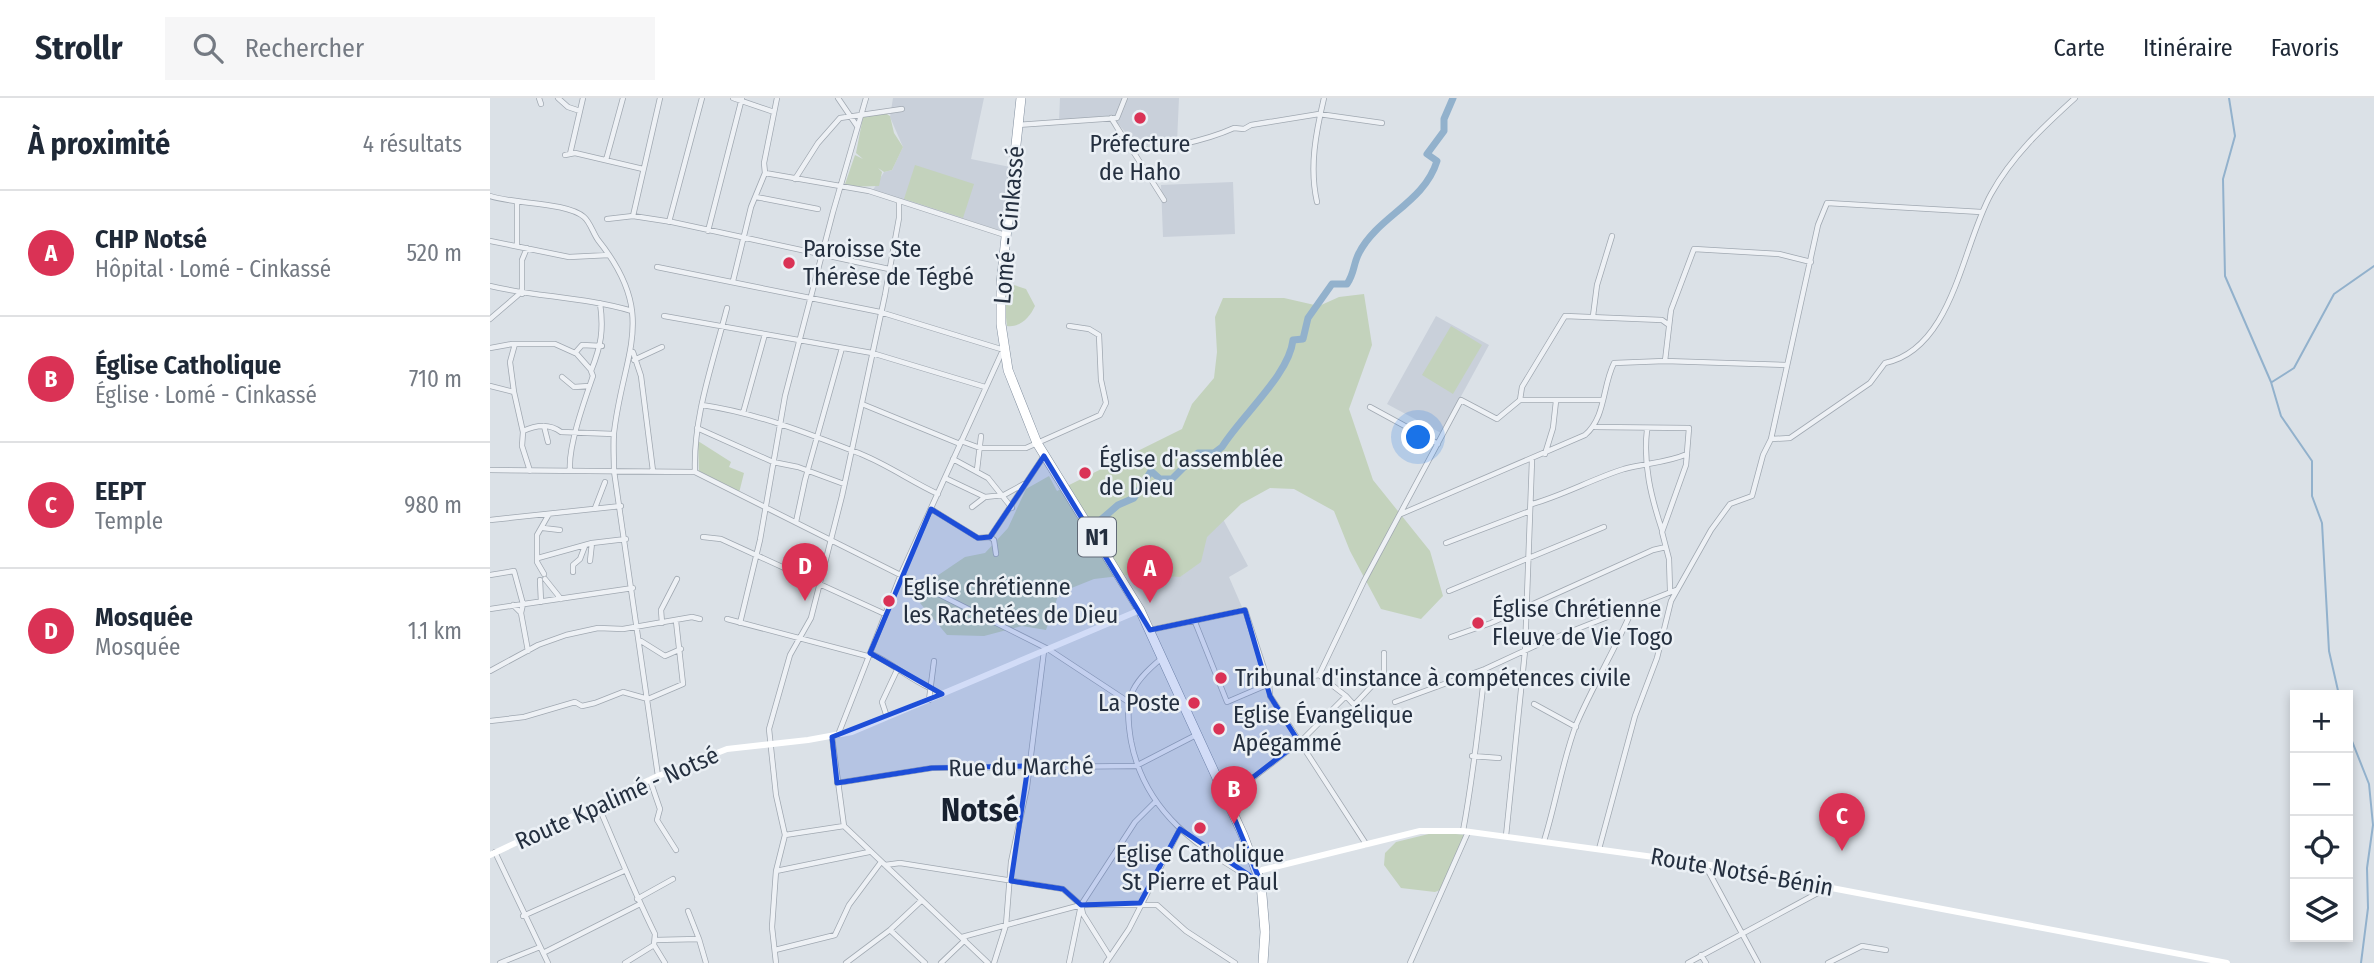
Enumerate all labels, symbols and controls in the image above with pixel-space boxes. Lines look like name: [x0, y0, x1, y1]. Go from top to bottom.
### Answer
search box: [165, 17, 655, 80]
text: Strollr: [35, 28, 123, 68]
icon: search: [189, 29, 227, 67]
text: Rechercher: [245, 33, 364, 64]
text: Carte: [2054, 34, 2105, 62]
text: Itinéraire: [2143, 34, 2233, 62]
text: Favoris: [2271, 34, 2339, 62]
marker: Préfecture de Haho: [1132, 110, 1148, 126]
text: À proximité: [28, 126, 170, 162]
text: 4 résultats: [363, 130, 462, 158]
place label: Préfecture de Haho: [1090, 130, 1190, 186]
street label: Lomé - Cinkassé: [988, 145, 1030, 305]
text: CHP Notsé: [95, 224, 207, 255]
place label: Paroisse Ste Thérèse de Tégbé: [803, 235, 974, 291]
text: A: [45, 239, 57, 267]
text: 520 m: [406, 239, 462, 267]
text: Hôpital · Lomé - Cinkassé: [95, 255, 331, 283]
marker: Paroisse Ste Thérèse de Tégbé: [781, 255, 797, 271]
text: Église Catholique: [95, 350, 281, 381]
text: B: [45, 365, 57, 393]
text: 710 m: [409, 365, 462, 393]
text: Église · Lomé - Cinkassé: [95, 381, 317, 409]
your location: [1401, 420, 1435, 454]
place label: Église d'assemblée de Dieu: [1099, 444, 1283, 501]
marker: Église d'assemblée de Dieu: [1077, 465, 1093, 481]
text: EEPT: [95, 476, 146, 507]
text: C: [45, 491, 57, 519]
text: 980 m: [404, 491, 462, 519]
text: Temple: [95, 507, 163, 535]
road number: N1: [1078, 518, 1116, 556]
pin: D: [782, 543, 828, 601]
pin: A: [1127, 545, 1173, 603]
place label: Eglise chrétienne les Rachetées de Dieu: [903, 573, 1118, 629]
marker: Eglise chrétienne les Rachetées de Dieu: [881, 593, 897, 609]
place label: Église Chrétienne Fleuve de Vie Togo: [1492, 594, 1673, 651]
text: Mosquée: [95, 602, 193, 633]
marker: Église Chrétienne Fleuve de Vie Togo: [1470, 615, 1486, 631]
text: D: [44, 617, 58, 645]
text: 1.1 km: [408, 617, 462, 645]
text: Mosquée: [95, 633, 180, 661]
place label: Tribunal d'instance à compétences civile: [1235, 664, 1631, 692]
marker: Tribunal d'instance à compétences civile: [1213, 670, 1229, 686]
place label: La Poste: [1098, 689, 1180, 717]
map controls: [2290, 690, 2353, 942]
button: +: [2290, 690, 2353, 753]
marker: La Poste: [1186, 695, 1202, 711]
place label: Eglise Évangélique Apégammé: [1233, 700, 1413, 757]
marker: Eglise Évangélique Apégammé: [1211, 721, 1227, 737]
street label: Route Kpalimé - Notsé: [511, 741, 723, 855]
street label: Rue du Marché: [948, 752, 1094, 782]
button: −: [2290, 753, 2353, 816]
pin: B: [1211, 766, 1257, 824]
district label: Notsé: [941, 791, 1019, 829]
pin: C: [1819, 793, 1865, 851]
button: locate: [2290, 816, 2353, 879]
marker: Eglise Catholique St Pierre et Paul: [1192, 820, 1208, 836]
place label: Eglise Catholique St Pierre et Paul: [1116, 840, 1284, 896]
street label: Route Notsé-Bénin: [1648, 842, 1836, 902]
button: layers: [2290, 879, 2353, 942]

